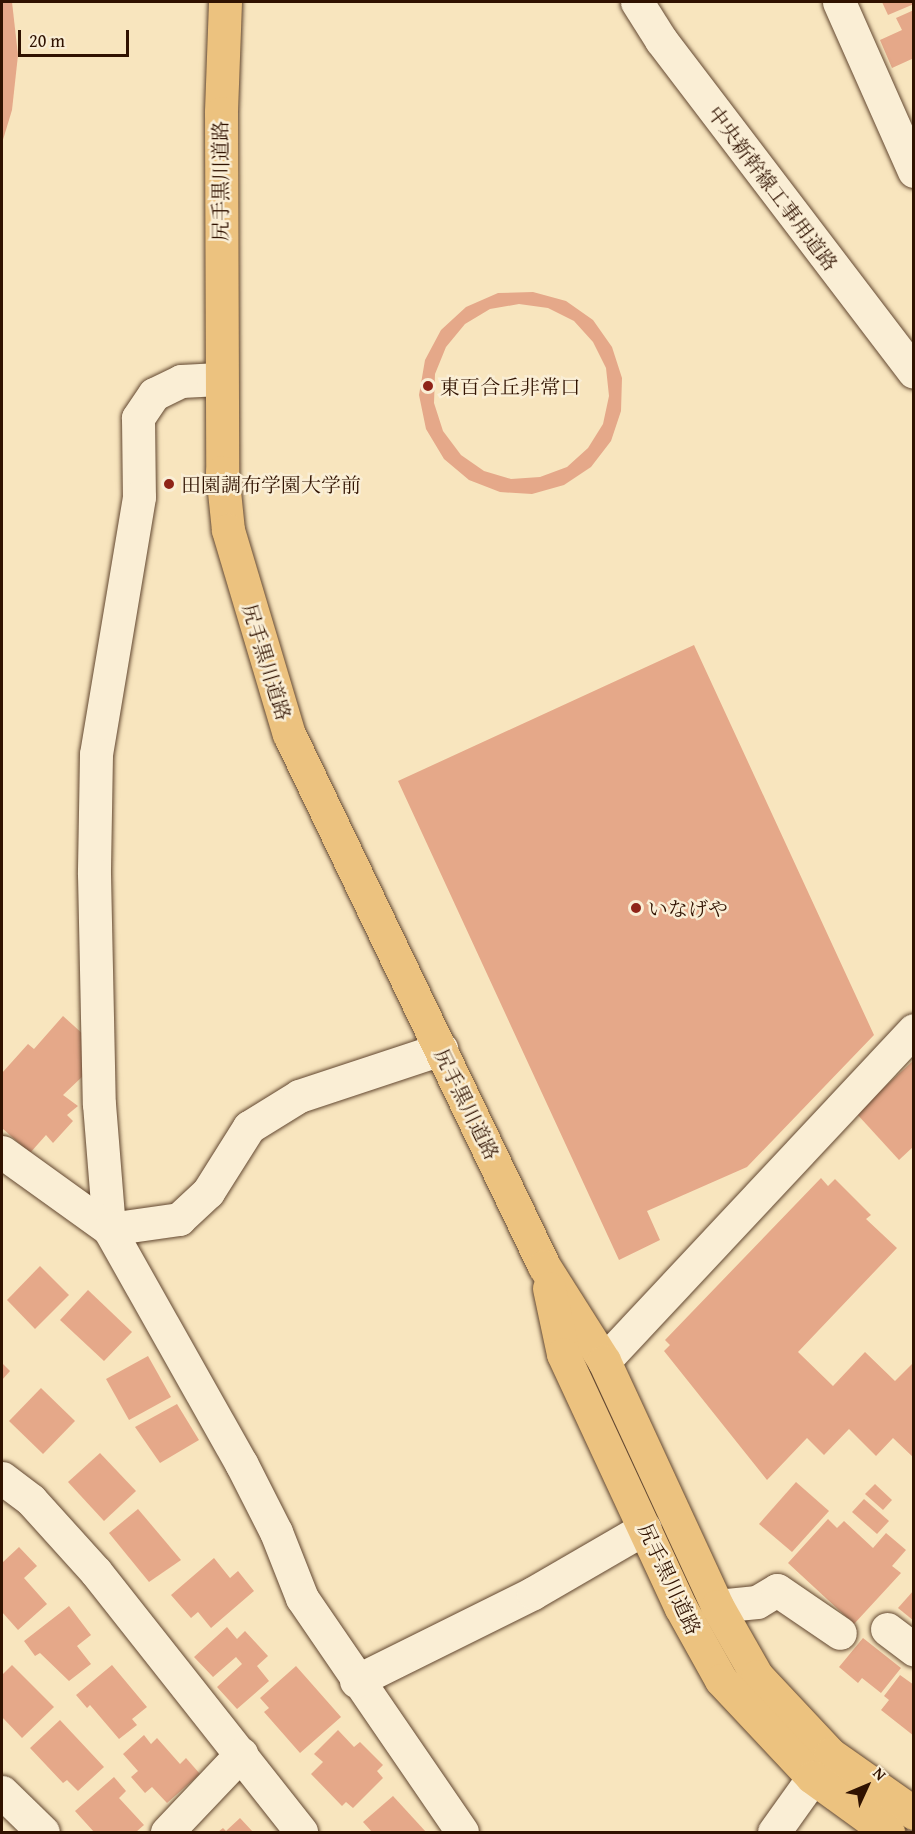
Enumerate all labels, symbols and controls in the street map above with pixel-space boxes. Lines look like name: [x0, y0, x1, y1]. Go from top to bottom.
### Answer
scale bar: [21, 18, 132, 56]
text: 20 m: [29, 27, 65, 54]
street label: 中央新幹線工事用道路: [703, 101, 843, 275]
street label: 尻手黒川道路: [208, 121, 232, 241]
place label: 東百合丘非常口: [440, 374, 580, 398]
marker: 東百合丘非常口: [421, 379, 435, 393]
place label: 田園調布学園大学前: [181, 472, 361, 496]
marker: 田園調布学園大学前: [162, 477, 176, 491]
street label: 尻手黒川道路: [238, 601, 296, 723]
place label: いなげや: [648, 896, 728, 920]
marker: いなげや: [629, 901, 643, 915]
street label: 尻手黒川道路: [430, 1045, 504, 1163]
street label: 尻手黒川道路: [634, 1520, 706, 1638]
north arrow: [837, 1756, 897, 1816]
text: N: [868, 1761, 892, 1786]

